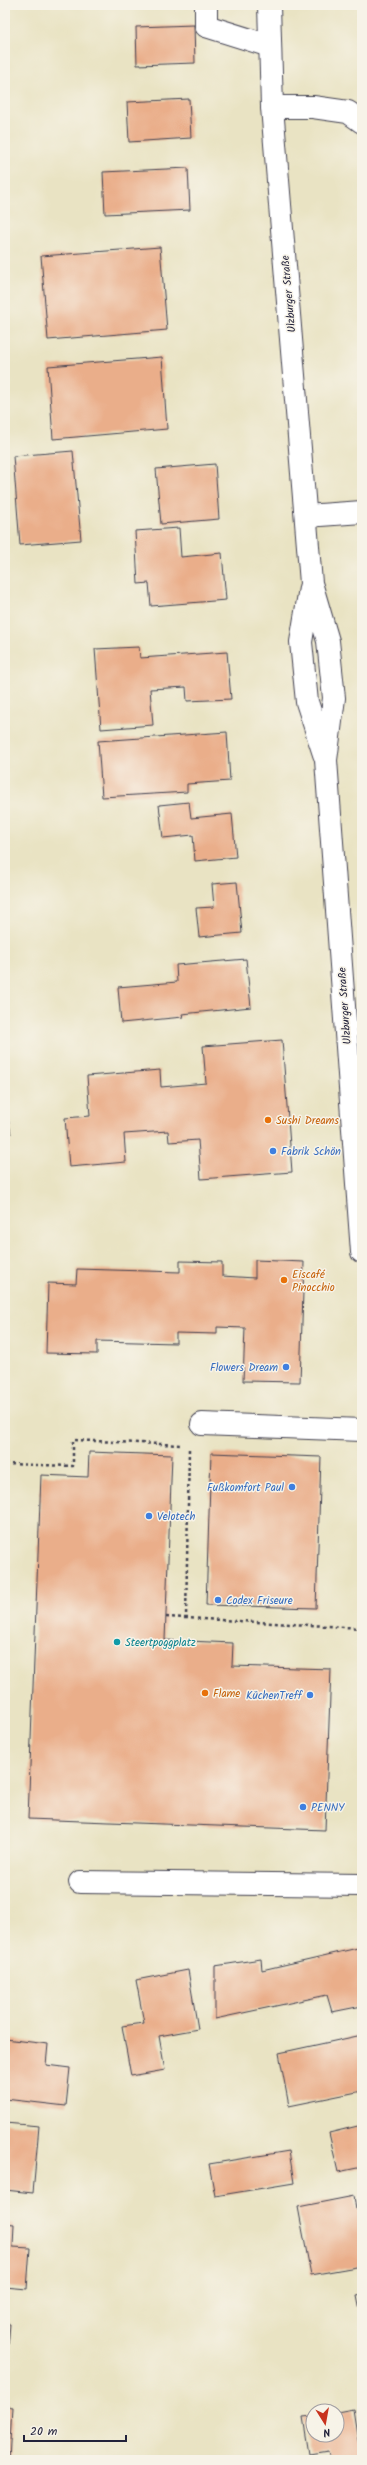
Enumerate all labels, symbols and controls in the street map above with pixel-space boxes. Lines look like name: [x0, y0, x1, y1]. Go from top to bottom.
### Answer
street label: Ulzburger Straße: [277, 255, 301, 333]
street label: Ulzburger Straße: [333, 967, 357, 1045]
place label: Sushi Dreams: [276, 1112, 339, 1130]
marker: Sushi Dreams: [263, 1115, 273, 1125]
place label: Fabrik Schön: [281, 1143, 341, 1161]
marker: Fabrik Schön: [268, 1146, 278, 1156]
place label: Eiscafé Pinocchio: [292, 1266, 335, 1297]
marker: Eiscafé Pinocchio: [279, 1275, 289, 1285]
place label: Flowers Dream: [210, 1359, 278, 1377]
marker: Flowers Dream: [281, 1362, 291, 1372]
place label: Fußkomfort Paul: [207, 1479, 284, 1497]
marker: Fußkomfort Paul: [287, 1482, 297, 1492]
place label: Velotech: [157, 1508, 196, 1526]
marker: Velotech: [144, 1511, 154, 1521]
place label: Codex Friseure: [226, 1592, 293, 1610]
marker: Codex Friseure: [213, 1595, 223, 1605]
place label: Steertpoggplatz: [125, 1634, 196, 1652]
marker: Steertpoggplatz: [112, 1637, 122, 1647]
place label: Flame: [213, 1685, 240, 1703]
place label: KüchenTreff: [246, 1687, 304, 1705]
marker: Flame: [200, 1688, 210, 1698]
marker: KüchenTreff: [305, 1690, 315, 1700]
place label: PENNY: [311, 1799, 345, 1817]
marker: PENNY: [298, 1802, 308, 1812]
north arrow: [305, 2403, 345, 2443]
scale bar: [24, 2417, 126, 2443]
text: 20 m: [30, 2422, 58, 2441]
text: N: [322, 2422, 332, 2441]

